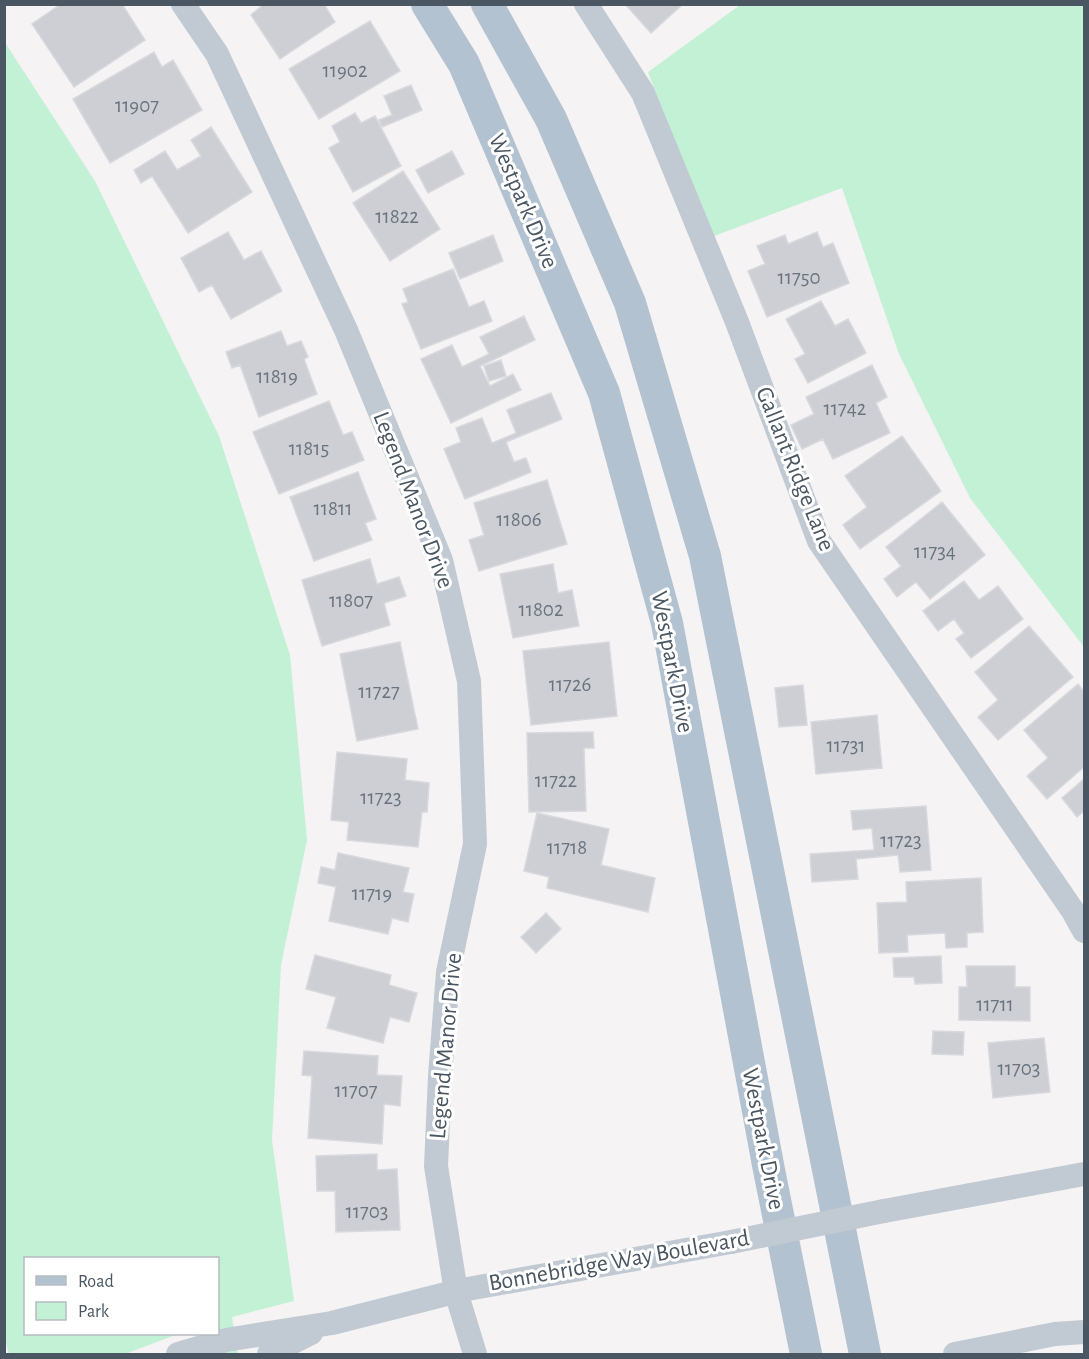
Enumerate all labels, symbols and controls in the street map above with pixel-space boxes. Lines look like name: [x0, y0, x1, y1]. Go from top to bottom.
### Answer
house number: 11902: [323, 60, 367, 81]
house number: 11907: [115, 95, 159, 116]
street label: Westpark Drive: [484, 130, 562, 272]
house number: 11822: [375, 206, 419, 227]
house number: 11750: [777, 267, 821, 288]
house number: 11819: [256, 366, 298, 387]
street label: Gallant Ridge Lane: [751, 384, 839, 554]
house number: 11742: [824, 398, 866, 419]
street label: Legend Manor Drive: [368, 408, 458, 592]
house number: 11815: [289, 438, 329, 459]
house number: 11811: [314, 498, 352, 519]
house number: 11806: [496, 509, 542, 530]
house number: 11734: [914, 541, 956, 562]
street label: Westpark Drive: [647, 589, 697, 735]
house number: 11807: [329, 590, 373, 611]
house number: 11802: [518, 599, 564, 620]
house number: 11726: [549, 674, 591, 695]
house number: 11727: [358, 681, 400, 702]
house number: 11731: [826, 735, 866, 756]
house number: 11722: [535, 770, 577, 791]
house number: 11723: [360, 787, 402, 808]
house number: 11723: [880, 830, 922, 851]
house number: 11718: [547, 837, 587, 858]
house number: 11719: [352, 883, 392, 904]
street label: Legend Manor Drive: [426, 952, 466, 1140]
house number: 11711: [976, 994, 1014, 1015]
house number: 11703: [998, 1058, 1040, 1079]
street label: Westpark Drive: [738, 1066, 788, 1212]
house number: 11707: [334, 1080, 378, 1101]
house number: 11703: [346, 1201, 388, 1222]
street label: Bonnebridge Way Boulevard: [487, 1226, 751, 1296]
legend: [24, 1257, 219, 1335]
text: Road: [78, 1273, 114, 1291]
text: Park: [78, 1303, 110, 1321]

